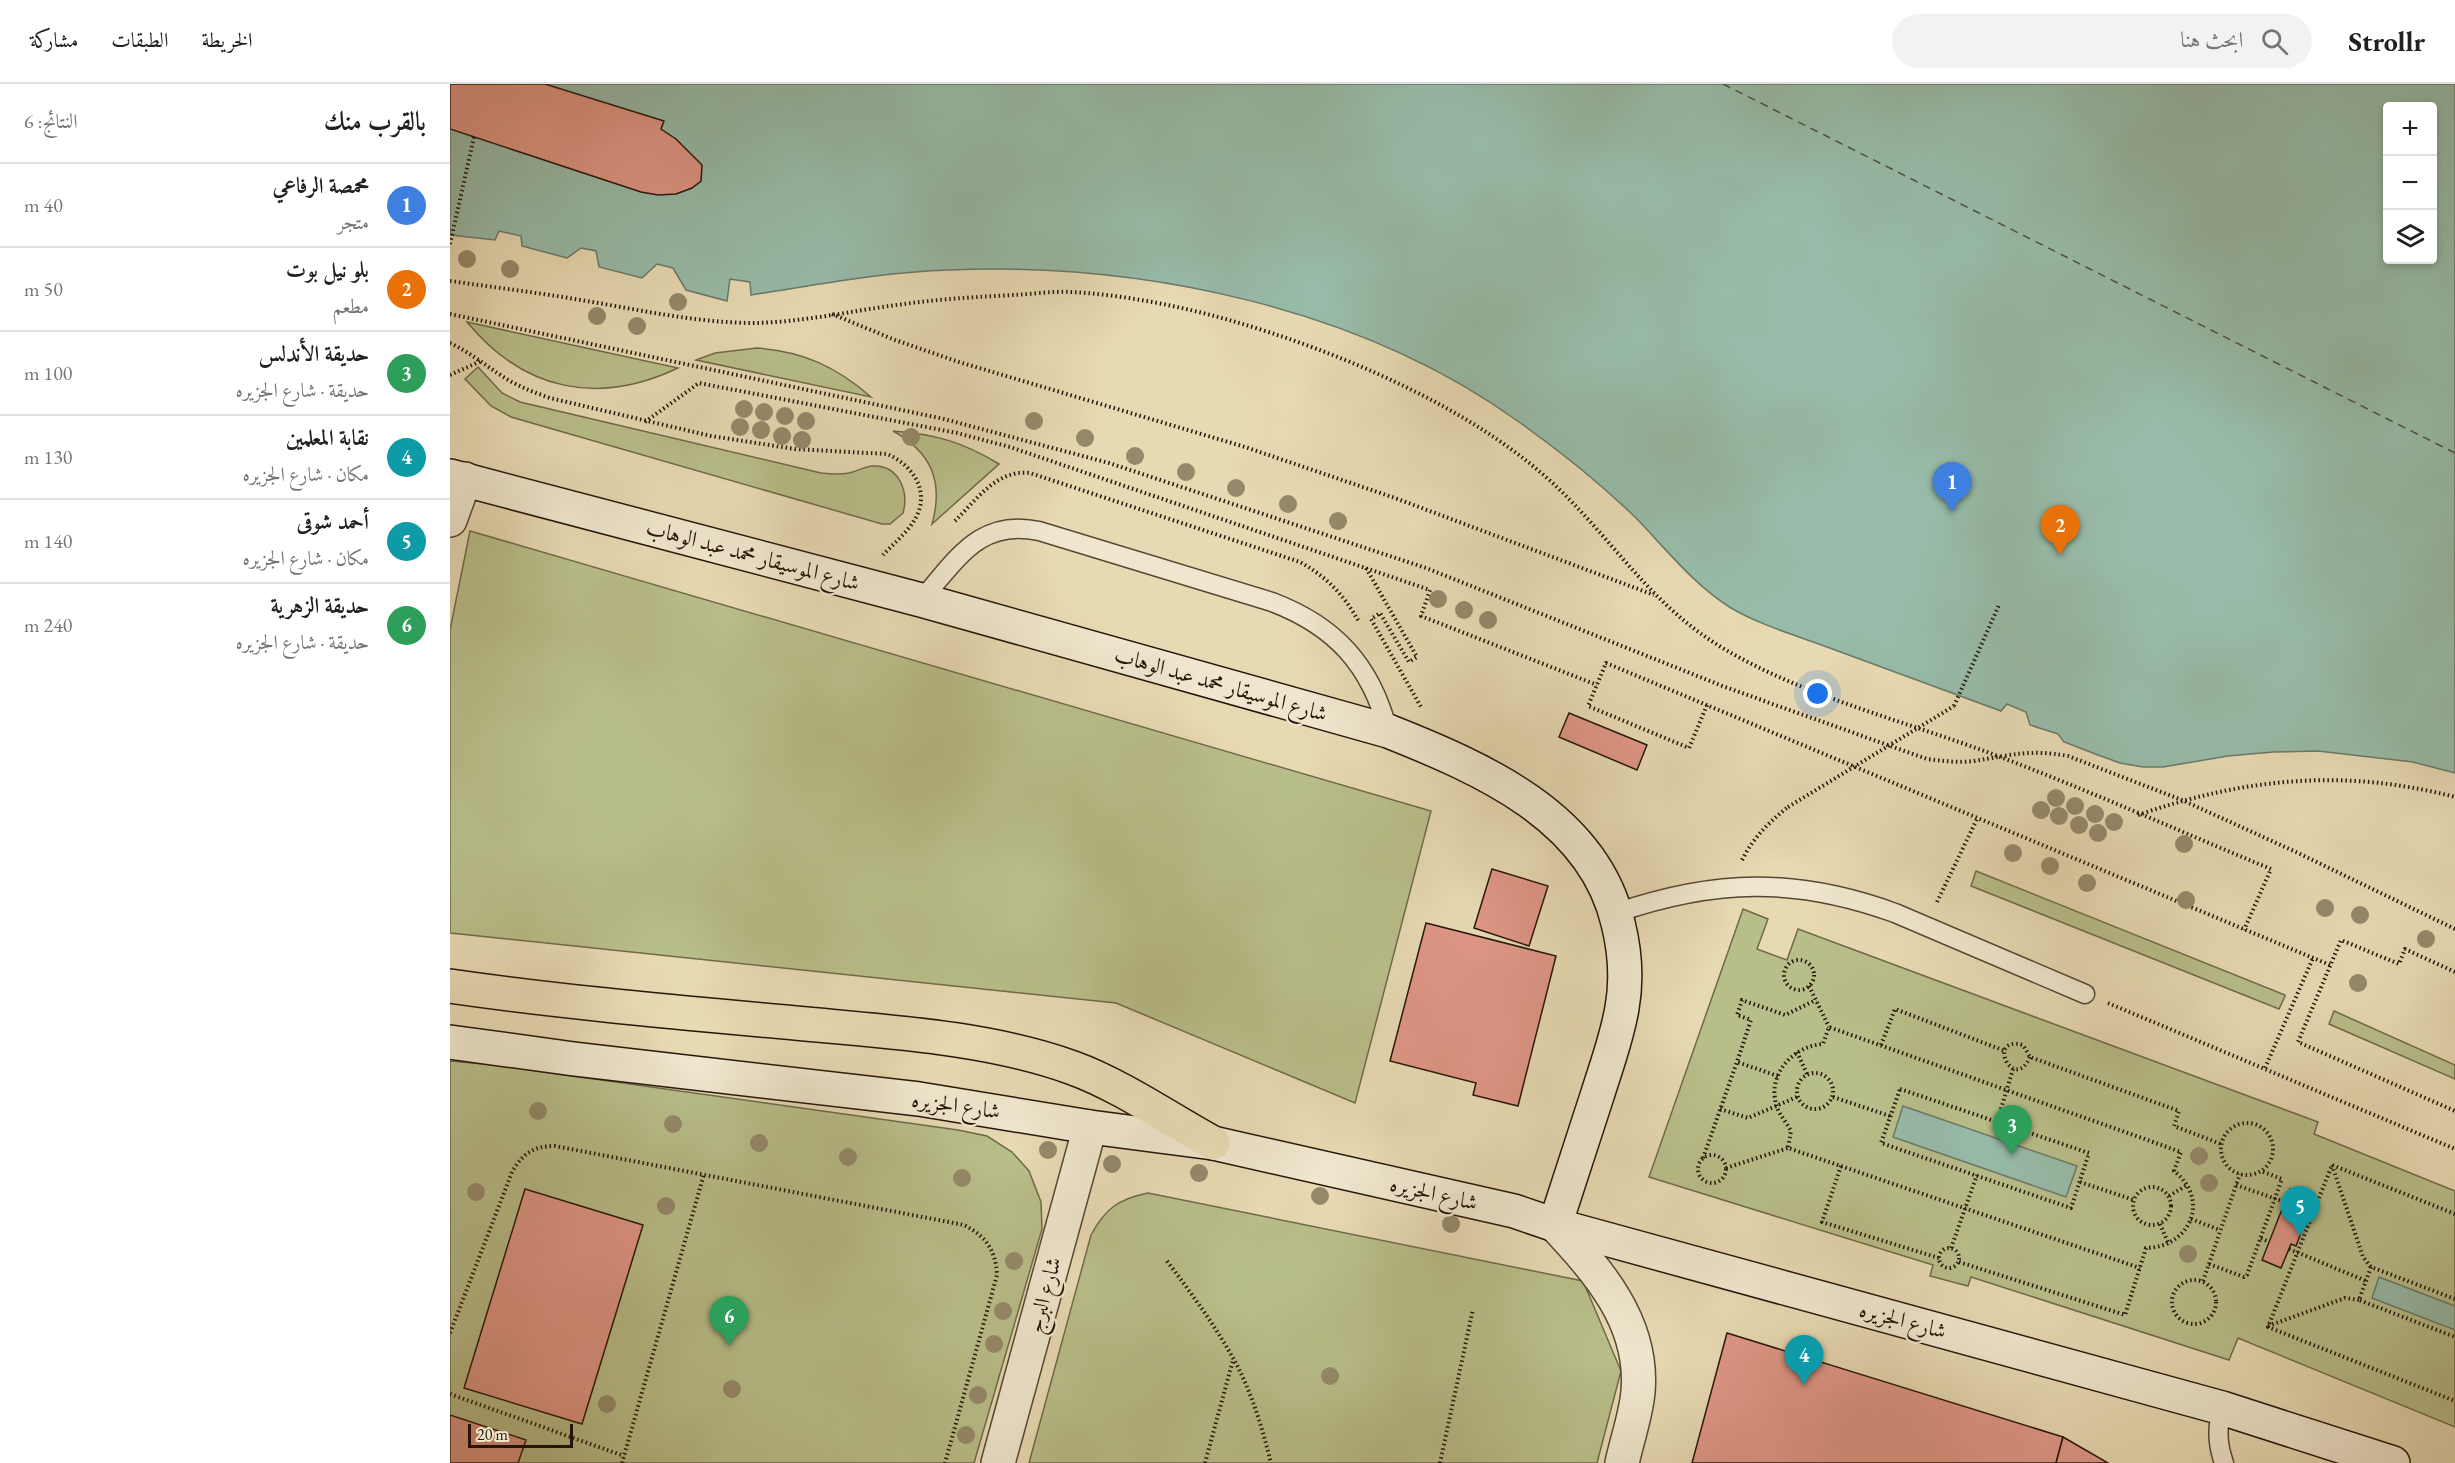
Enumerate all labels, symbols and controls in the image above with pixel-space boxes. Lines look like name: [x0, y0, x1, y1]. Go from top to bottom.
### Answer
search box: [1892, 14, 2312, 68]
text: Strollr: [2348, 23, 2425, 59]
text: ابحث هنا: [2180, 25, 2243, 54]
icon: search: [2258, 25, 2291, 58]
text: مشاركة: [30, 26, 78, 53]
text: الطبقات: [111, 26, 168, 53]
text: الخريطة: [201, 26, 253, 53]
map controls: [2383, 102, 2437, 264]
button: +: [2383, 102, 2437, 156]
text: بالقرب منك: [324, 104, 426, 138]
text: النتائج: 6: [24, 108, 78, 134]
button: −: [2383, 156, 2437, 210]
text: محمصة الرفاعي: [272, 171, 369, 200]
text: 40 m: [24, 192, 63, 218]
text: 1: [401, 192, 412, 218]
text: متجر: [337, 209, 369, 235]
button: layers: [2383, 210, 2437, 264]
text: بلو نيل بوت: [286, 255, 369, 284]
text: 50 m: [24, 276, 63, 302]
text: 2: [401, 276, 412, 302]
text: مطعم: [332, 293, 369, 319]
text: حديقة الأندلس: [258, 339, 369, 368]
text: 100 m: [24, 360, 72, 386]
text: 3: [401, 360, 412, 386]
text: حديقة · شارع الجزيره: [235, 377, 369, 403]
text: نقابة المعلمين: [286, 423, 369, 452]
text: 130 m: [24, 444, 72, 470]
text: 4: [401, 444, 412, 470]
text: مكان · شارع الجزيره: [242, 461, 369, 487]
pin: 1: [1932, 462, 1972, 512]
pin: 2: [2040, 506, 2080, 555]
text: أحمد شوقى: [296, 507, 369, 536]
street label: شارع الموسيقار محمد عبد الوهاب: [642, 512, 863, 601]
text: 140 m: [24, 528, 72, 554]
text: 5: [401, 528, 412, 554]
text: مكان · شارع الجزيره: [242, 545, 369, 571]
text: حديقة الزهرية: [271, 591, 369, 620]
text: 240 m: [24, 612, 72, 638]
text: 6: [401, 612, 412, 638]
text: حديقة · شارع الجزيره: [235, 629, 369, 655]
street label: شارع الموسيقار محمد عبد الوهاب: [1110, 640, 1331, 732]
your location: [1803, 679, 1832, 708]
street label: شارع الجزيره: [909, 1084, 1002, 1130]
pin: 3: [1992, 1106, 2032, 1155]
street label: شارع الجزيره: [1386, 1169, 1481, 1221]
pin: 5: [2280, 1186, 2320, 1236]
street label: شارع البرج: [1020, 1254, 1073, 1338]
street label: شارع الجزيره: [1855, 1294, 1950, 1349]
pin: 6: [710, 1296, 748, 1346]
pin: 4: [1784, 1336, 1824, 1385]
scale bar: [468, 1421, 573, 1448]
text: 20 m: [477, 1424, 508, 1445]

